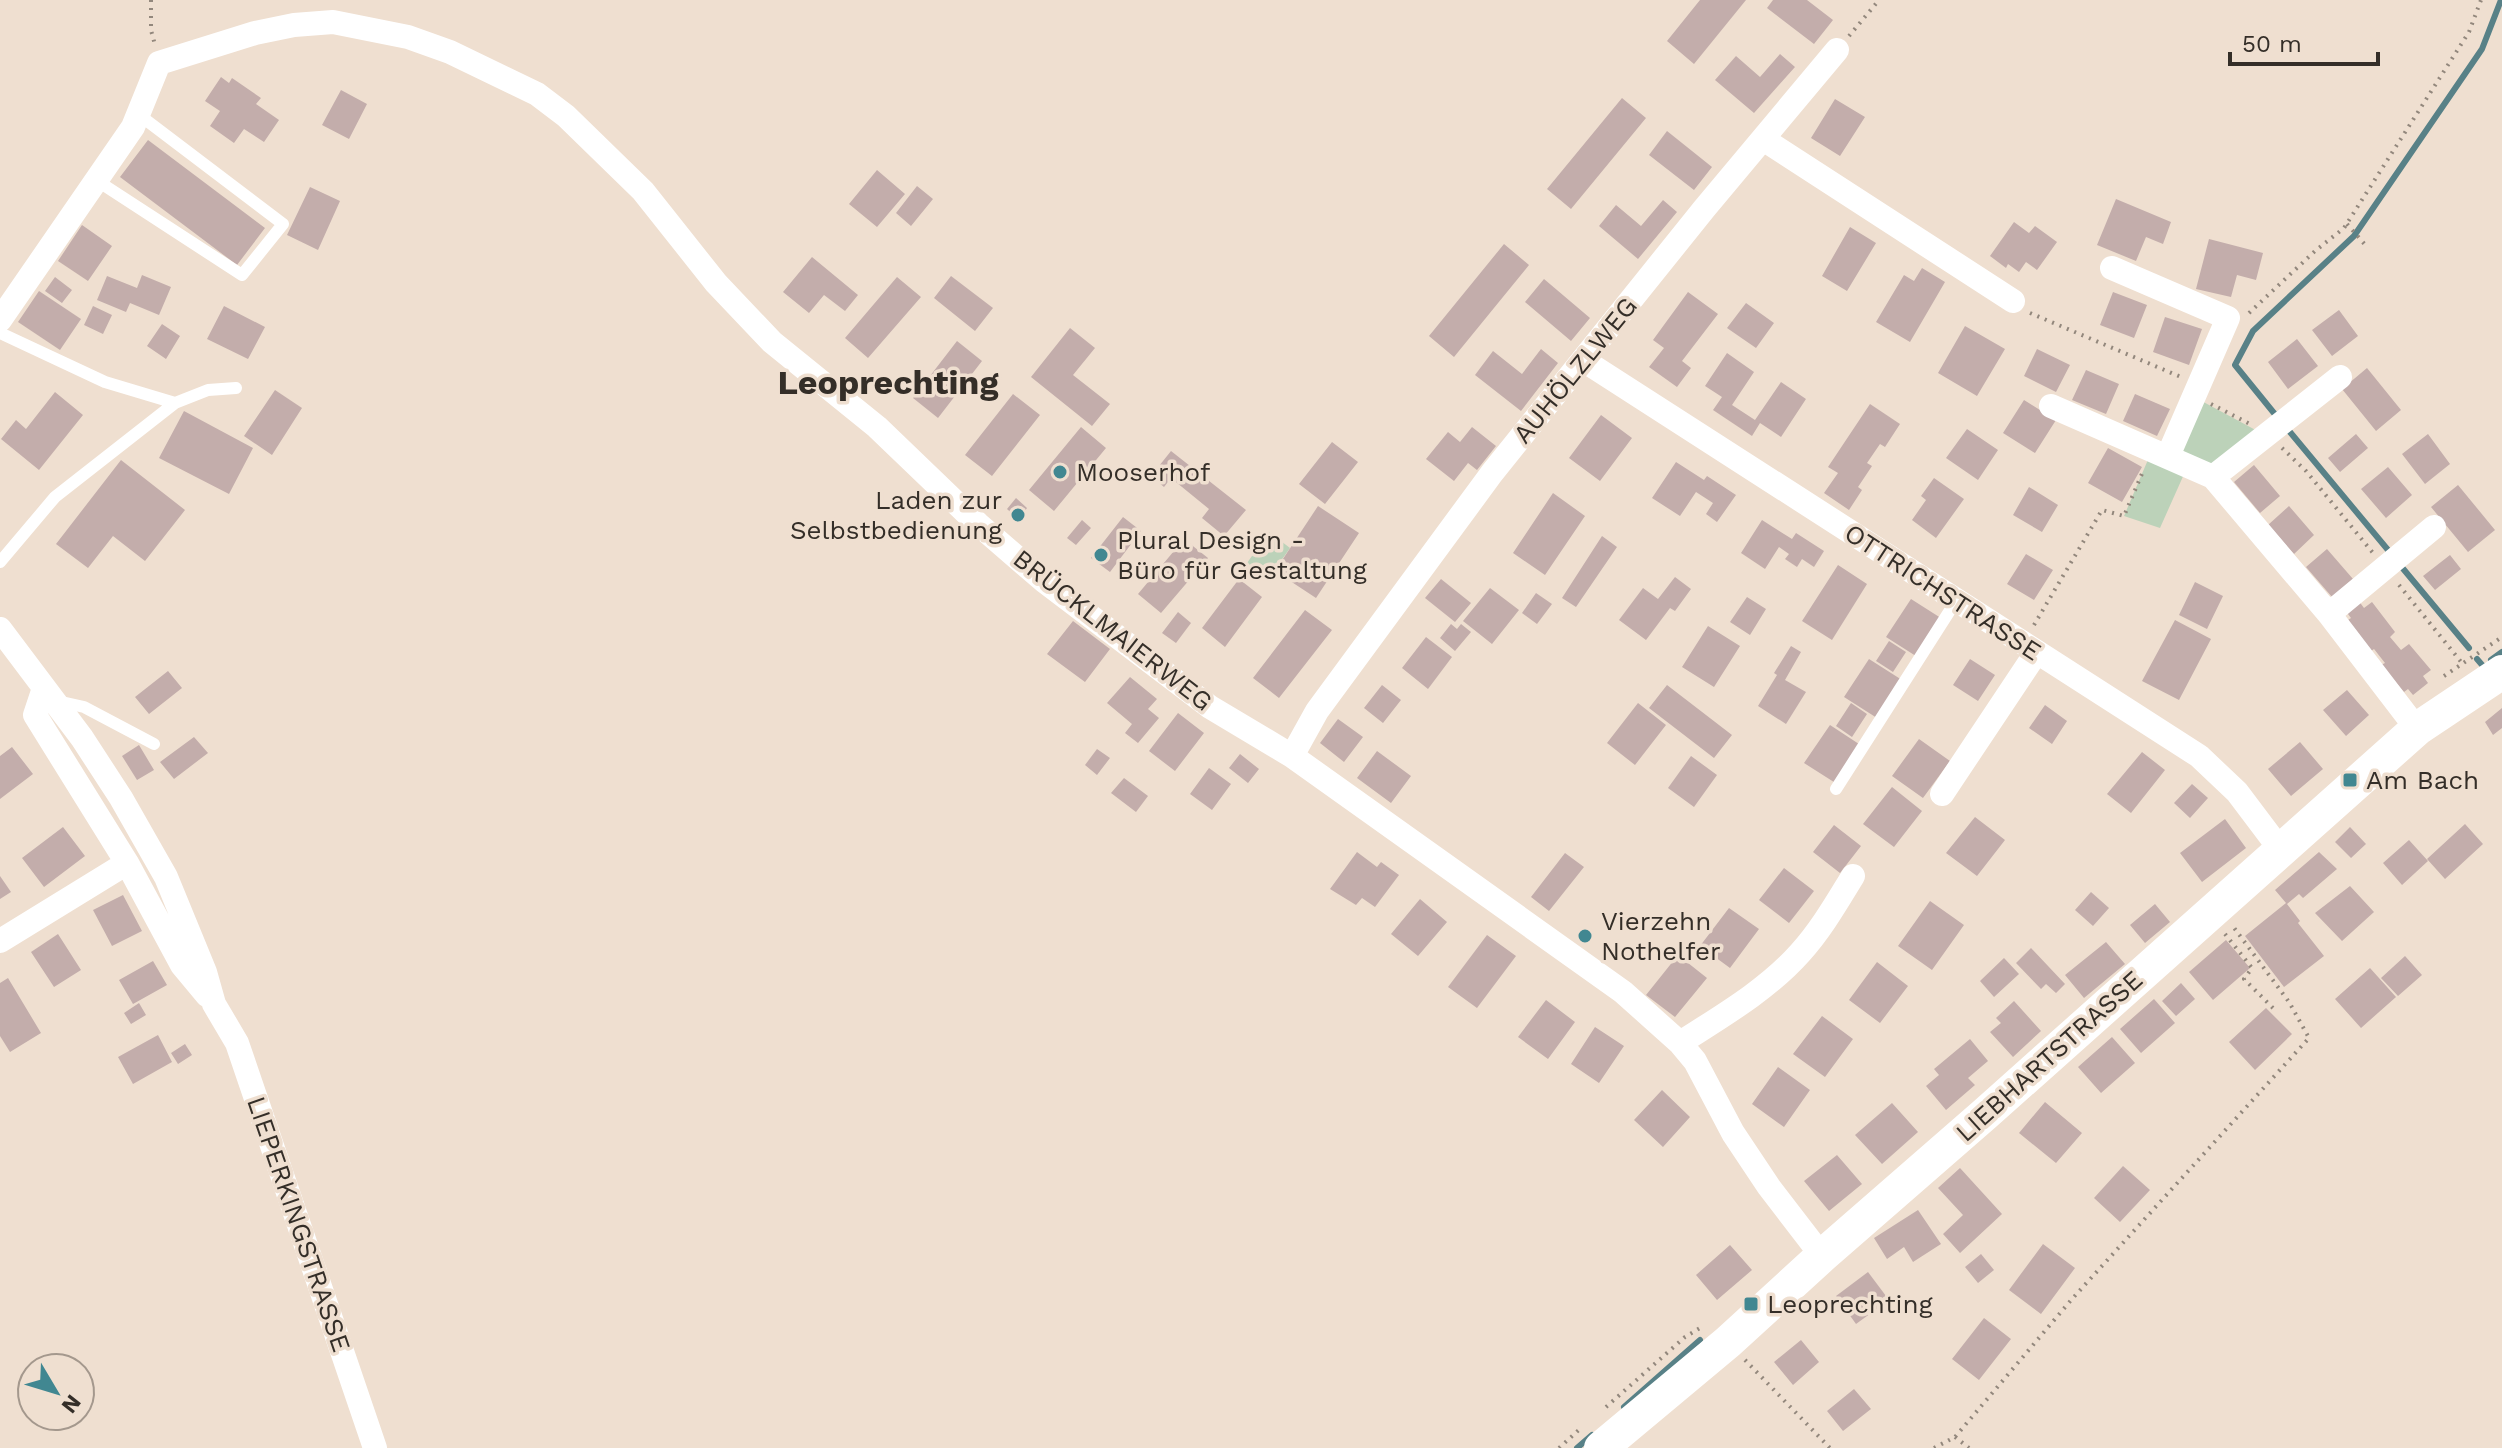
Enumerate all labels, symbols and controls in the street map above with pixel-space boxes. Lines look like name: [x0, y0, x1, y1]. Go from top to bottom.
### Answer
scale bar: [2230, 16, 2378, 66]
text: 50 m: [2242, 30, 2302, 58]
street label: AUHÖLZLWEG: [1507, 291, 1643, 449]
district label: Leoprechting: [778, 362, 998, 402]
place label: Mooserhof: [1076, 457, 1210, 487]
marker: Mooserhof: [1051, 463, 1069, 481]
place label: Laden zur Selbstbedienung: [790, 485, 1002, 545]
marker: Laden zur Selbstbedienung: [1009, 506, 1027, 524]
street label: OTTRICHSTRASSE: [1839, 517, 2047, 667]
place label: Plural Design - Büro für Gestaltung: [1117, 525, 1367, 585]
street label: BRÜCKLMAIERWEG: [1008, 543, 1218, 717]
marker: Plural Design - Büro für Gestaltung: [1092, 546, 1110, 564]
place label: Am Bach: [2366, 765, 2479, 795]
marker: Am Bach: [2341, 771, 2359, 789]
place label: Vierzehn Nothelfer: [1601, 906, 1721, 966]
marker: Vierzehn Nothelfer: [1576, 927, 1594, 945]
street label: LIEBHARTSTRASSE: [1950, 964, 2148, 1148]
street label: LIEPERKINGSTRASSE: [241, 1092, 357, 1356]
place label: Leoprechting: [1767, 1289, 1933, 1319]
marker: Leoprechting: [1742, 1295, 1760, 1313]
north arrow: [16, 1352, 96, 1432]
text: N: [56, 1390, 86, 1418]

